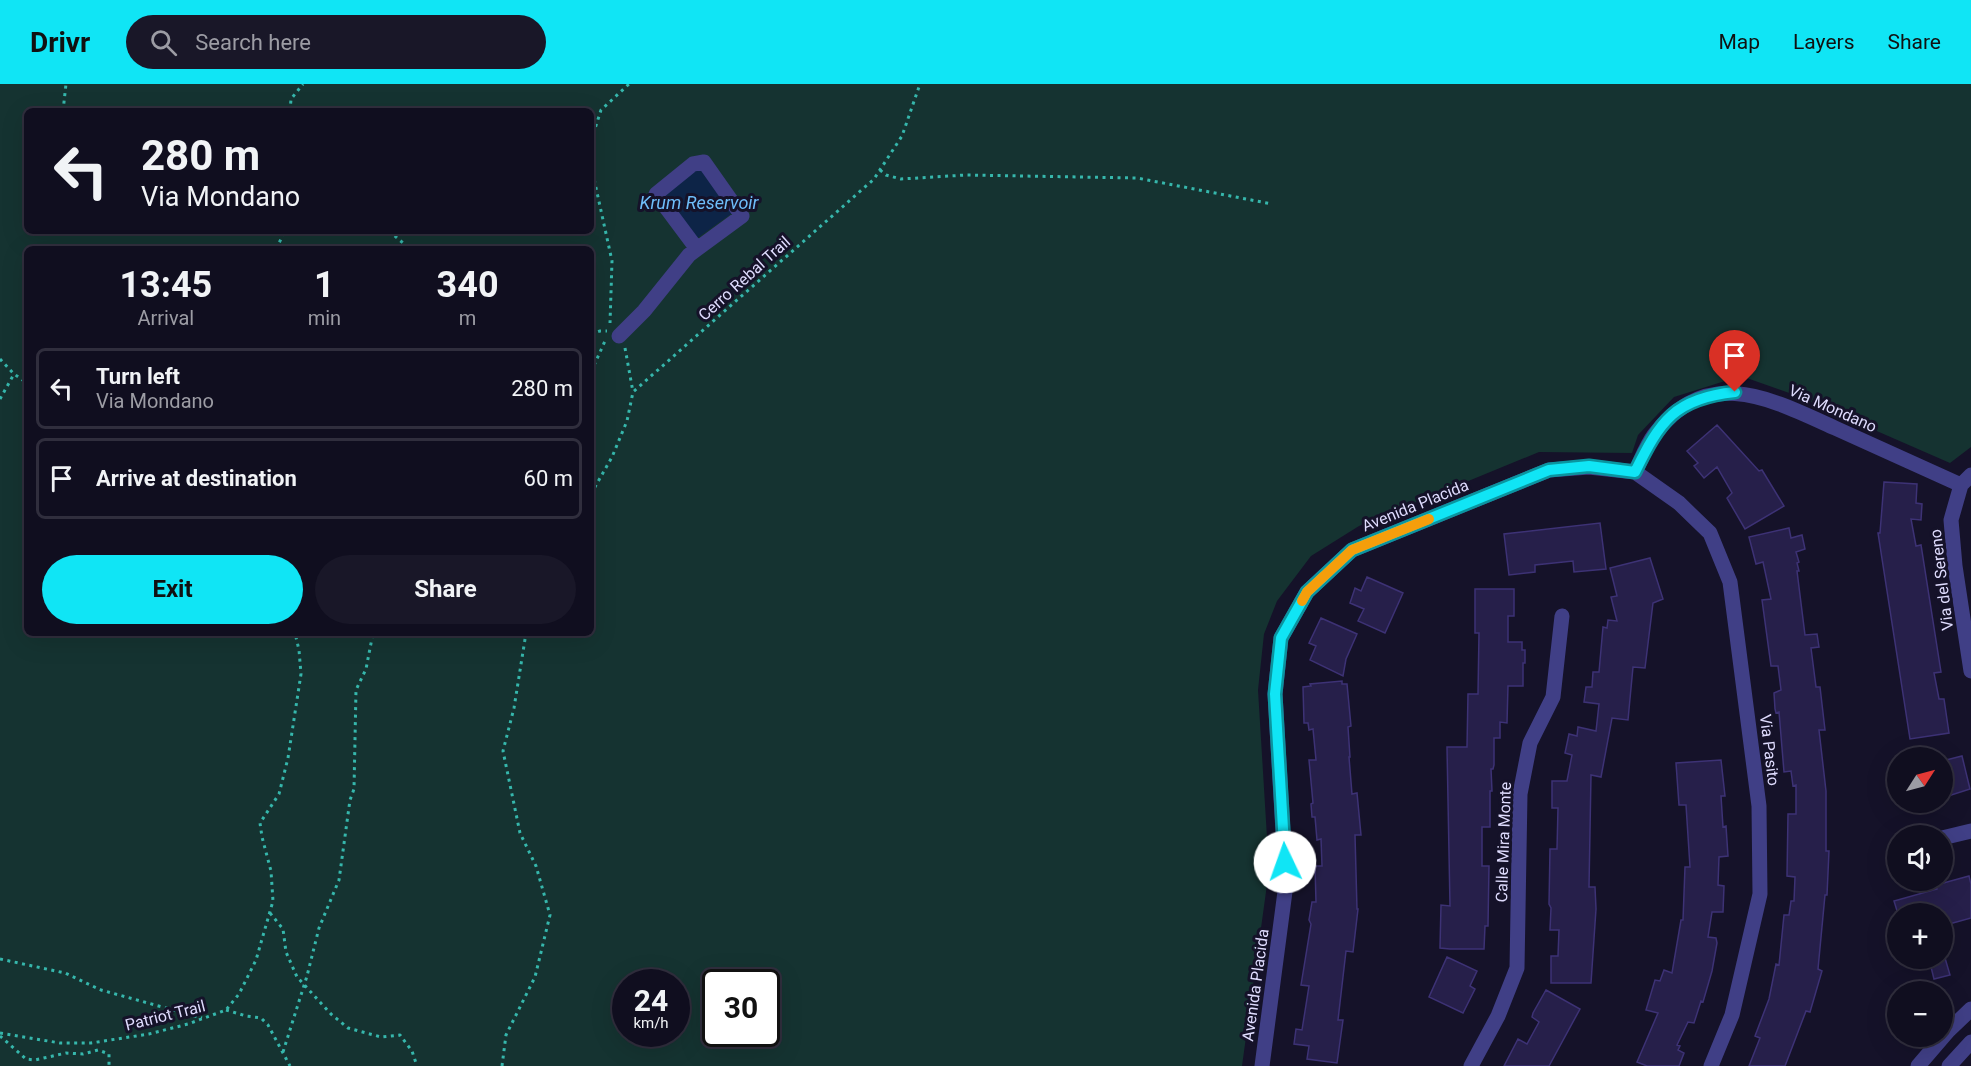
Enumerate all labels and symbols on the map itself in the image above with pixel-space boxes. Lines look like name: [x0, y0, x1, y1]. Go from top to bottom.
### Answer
water label: Krum Reservoir: [639, 192, 760, 213]
street label: Cerro Rebal Trail: [695, 232, 794, 325]
pin: [1709, 330, 1760, 392]
street label: Via Mondano: [1786, 381, 1880, 436]
street label: Avenida Placida: [1359, 475, 1471, 535]
street label: Via del Sereno: [1926, 528, 1957, 632]
street label: Via Pasito: [1756, 713, 1783, 787]
north arrow: [1887, 747, 1953, 813]
street label: Calle Mira Monte: [1492, 781, 1515, 903]
position arrow: [1253, 830, 1317, 894]
street label: Avenida Placida: [1238, 928, 1273, 1042]
speed limit sign: 30: [702, 969, 780, 1047]
street label: Patriot Trail: [123, 996, 207, 1035]

